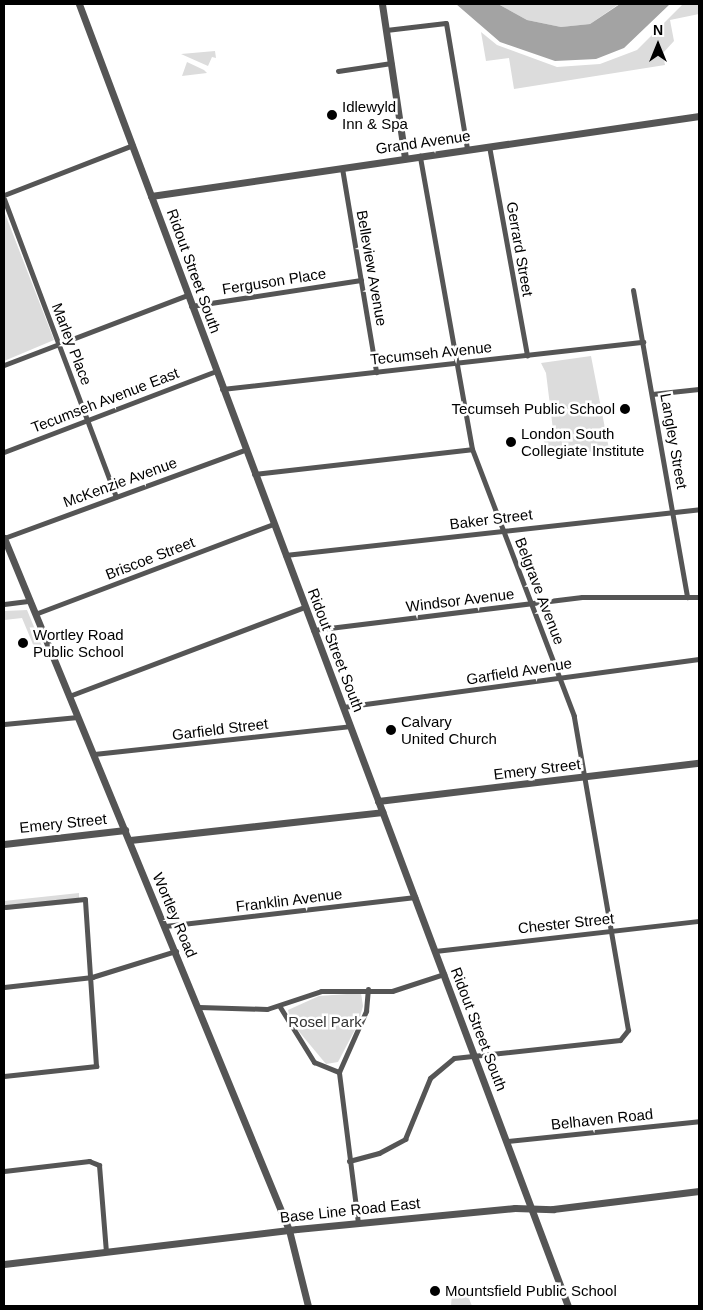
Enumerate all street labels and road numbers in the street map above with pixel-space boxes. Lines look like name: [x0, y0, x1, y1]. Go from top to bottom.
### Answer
street label: Grand Avenue: [374, 126, 472, 158]
street label: Gerrard Street: [503, 200, 537, 298]
street label: Ridout Street South: [163, 206, 225, 336]
street label: Belleview Avenue: [353, 208, 391, 328]
street label: Ferguson Place: [221, 264, 327, 298]
street label: Marley Place: [48, 300, 96, 388]
street label: Tecumseh Avenue: [369, 338, 493, 368]
street label: Tecumseh Avenue East: [28, 363, 182, 437]
street label: Langley Street: [657, 392, 691, 490]
street label: McKenzie Avenue: [60, 453, 180, 511]
street label: Baker Street: [449, 505, 533, 533]
street label: Briscoe Street: [103, 533, 197, 583]
street label: Belgrave Avenue: [511, 535, 569, 647]
street label: Windsor Avenue: [404, 584, 516, 616]
street label: Ridout Street South: [304, 586, 368, 714]
street label: Garfield Avenue: [465, 654, 573, 688]
street label: Garfield Street: [171, 714, 269, 744]
street label: Emery Street: [492, 755, 582, 783]
street label: Emery Street: [19, 809, 107, 837]
street label: Wortley Road: [149, 870, 201, 960]
street label: Franklin Avenue: [234, 884, 344, 916]
street label: Chester Street: [517, 909, 615, 937]
street label: Ridout Street South: [447, 965, 511, 1093]
street label: Belhaven Road: [550, 1105, 654, 1133]
street label: Base Line Road East: [279, 1194, 421, 1226]

